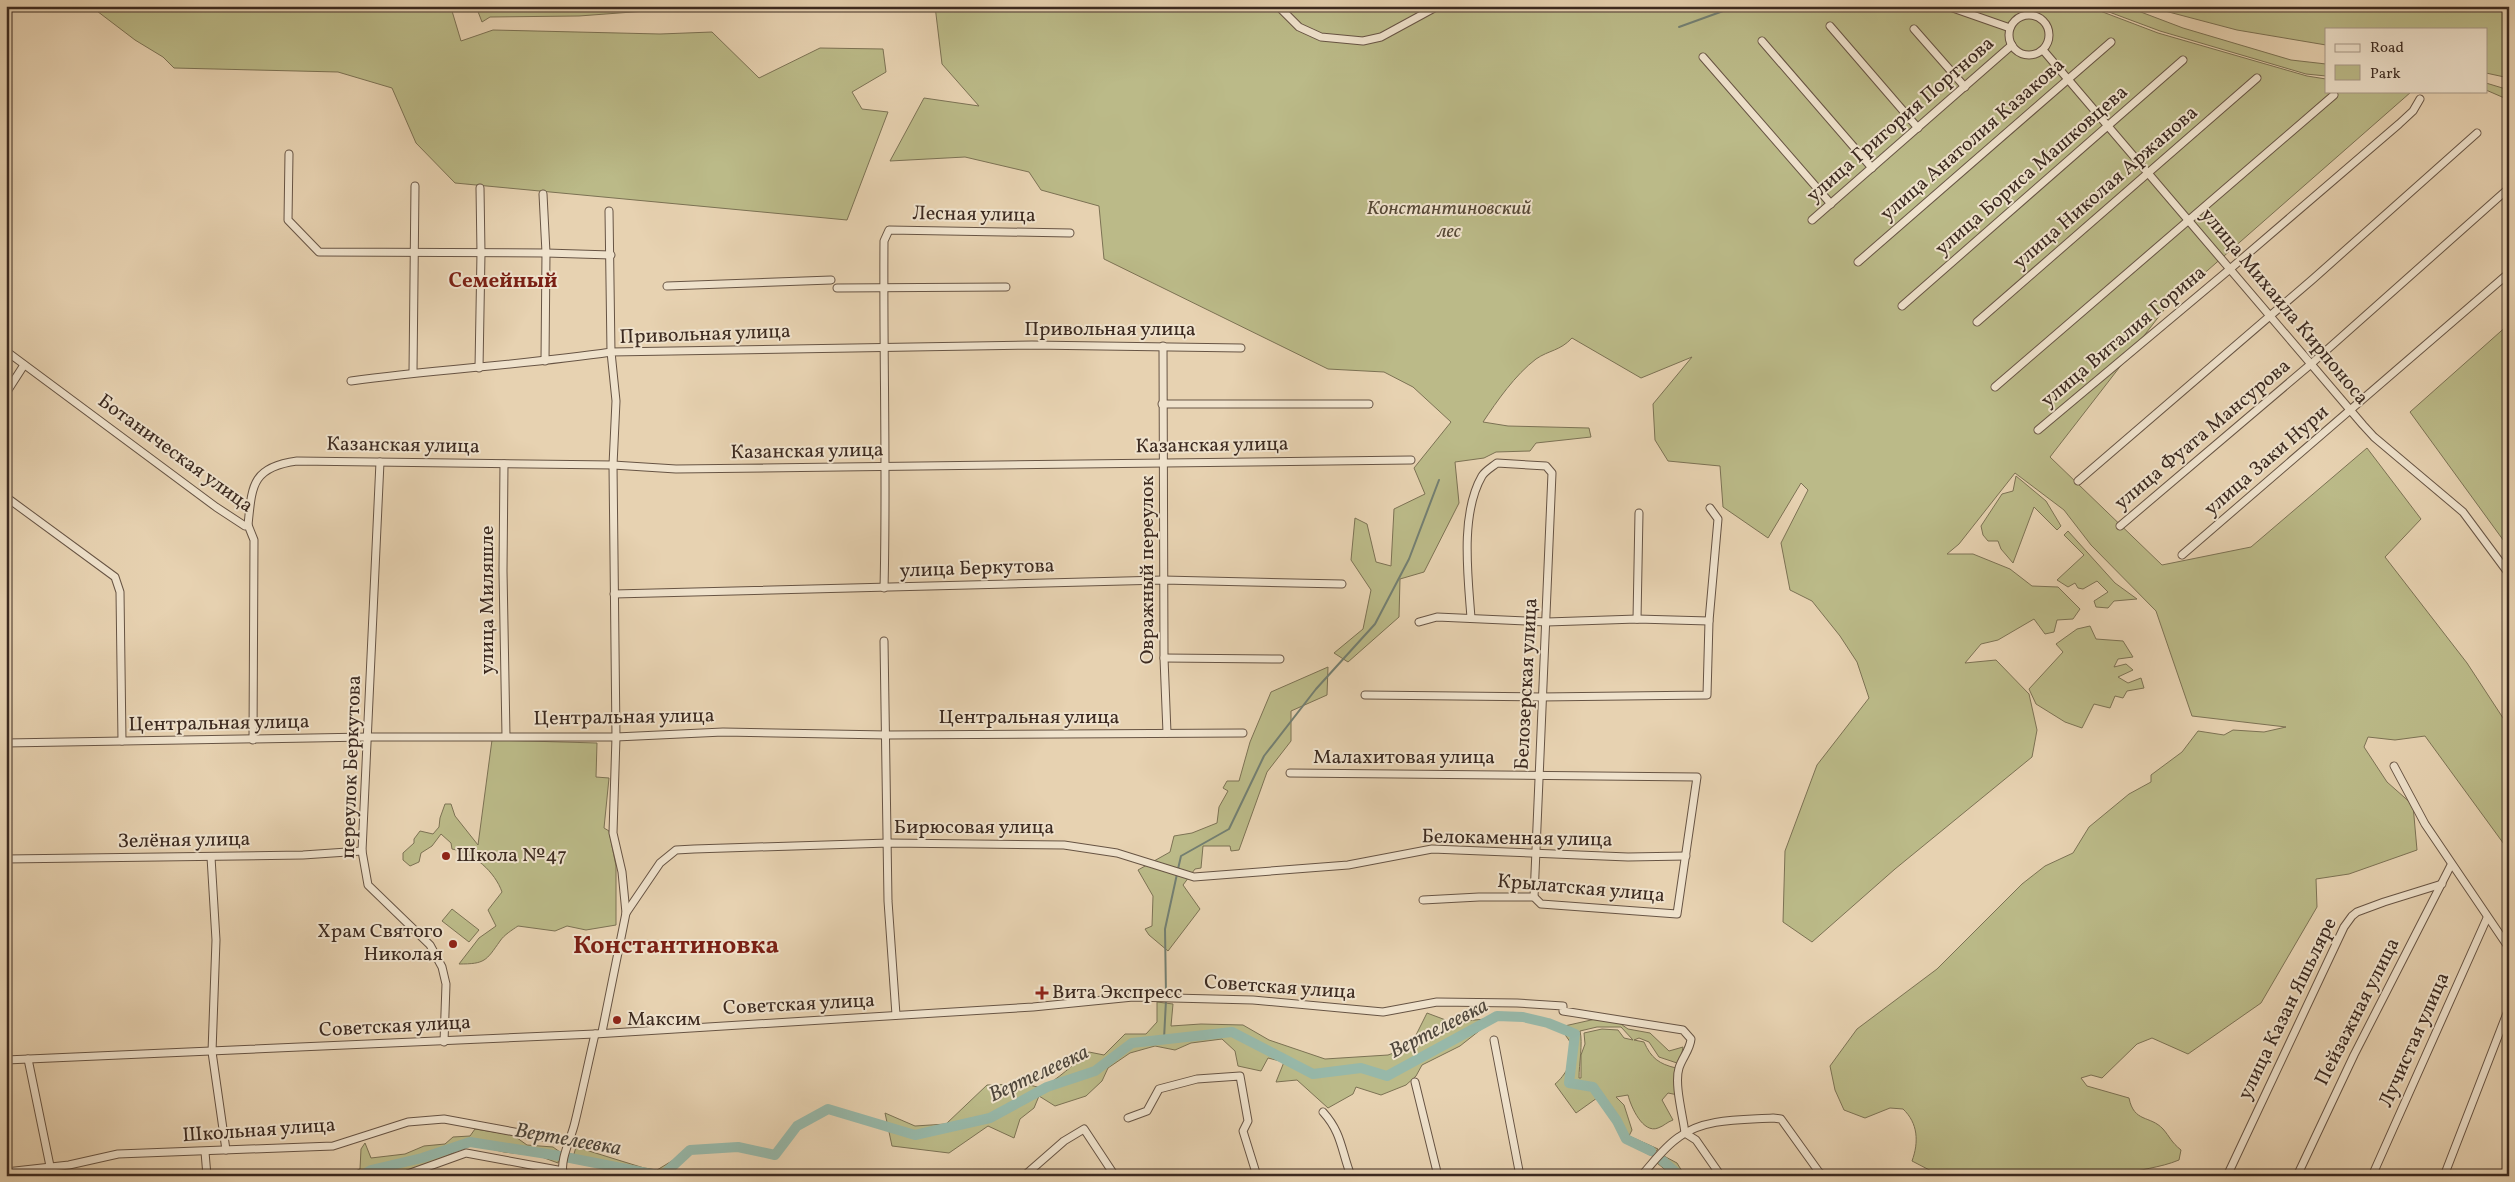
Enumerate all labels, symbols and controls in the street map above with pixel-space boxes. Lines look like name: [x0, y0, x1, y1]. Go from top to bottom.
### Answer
legend: [2325, 28, 2488, 92]
street label: улица Григория Портнова: [1801, 30, 2001, 210]
text: Road: [2370, 38, 2404, 59]
street label: улица Анатолия Казакова: [1875, 52, 2071, 228]
text: Park: [2370, 64, 2401, 85]
street label: улица Бориса Машковцева: [1929, 79, 2135, 263]
street label: улица Николая Аржанова: [2007, 100, 2205, 276]
park label: Константиновский лес: [1366, 195, 1532, 246]
street label: Лесная улица: [912, 200, 1036, 230]
street label: улица Михаила Кирпоноса: [2193, 203, 2375, 411]
street label: улица Виталия Горина: [2035, 259, 2213, 415]
district label: Семейный: [449, 267, 557, 296]
street label: Привольная улица: [1024, 316, 1196, 344]
street label: Привольная улица: [619, 318, 791, 352]
street label: улица Фуата Мансурова: [2109, 353, 2297, 517]
street label: Ботаническая улица: [91, 388, 259, 520]
street label: улица Заки Нури: [2199, 399, 2335, 523]
street label: Казанская улица: [326, 431, 480, 461]
street label: Казанская улица: [1135, 431, 1289, 461]
street label: Казанская улица: [730, 437, 884, 467]
street label: Овражный переулок: [1134, 475, 1162, 664]
street label: улица Миляшле: [474, 526, 502, 674]
street label: улица Беркутова: [899, 552, 1055, 586]
street label: Белозерская улица: [1509, 597, 1545, 771]
street label: переулок Беркутова: [335, 675, 369, 859]
street label: Центральная улица: [533, 702, 715, 734]
street label: Центральная улица: [938, 704, 1120, 732]
street label: Центральная улица: [128, 708, 310, 740]
street label: Малахитовая улица: [1313, 744, 1495, 772]
street label: Бирюсовая улица: [894, 814, 1054, 842]
street label: Белокаменная улица: [1421, 823, 1613, 855]
street label: Зелёная улица: [117, 826, 251, 856]
place label: Школа №47: [456, 842, 567, 870]
marker: Школа №47: [440, 850, 452, 862]
street label: Крылатская улица: [1496, 868, 1666, 910]
street label: улица Казан Яшьляре: [2232, 913, 2344, 1105]
place label: Храм Святого Николая: [317, 918, 443, 969]
district label: Константиновка: [573, 929, 779, 964]
street label: Пейзажная улица: [2309, 933, 2407, 1091]
marker: Храм Святого Николая: [447, 938, 459, 950]
street label: Лучистая улица: [2373, 968, 2457, 1112]
street label: Советская улица: [1203, 969, 1357, 1007]
place label: Вита Экспресс: [1052, 979, 1183, 1007]
street label: Советская улица: [722, 987, 876, 1023]
marker: Вита Экспресс: [1036, 987, 1048, 999]
water label: Вертелеевка: [1384, 992, 1494, 1066]
place label: Максим: [627, 1006, 701, 1034]
street label: Советская улица: [318, 1009, 472, 1045]
marker: Максим: [611, 1014, 623, 1026]
water label: Вертелеевка: [984, 1038, 1094, 1110]
street label: Школьная улица: [181, 1112, 337, 1150]
water label: Вертелеевка: [513, 1116, 624, 1164]

